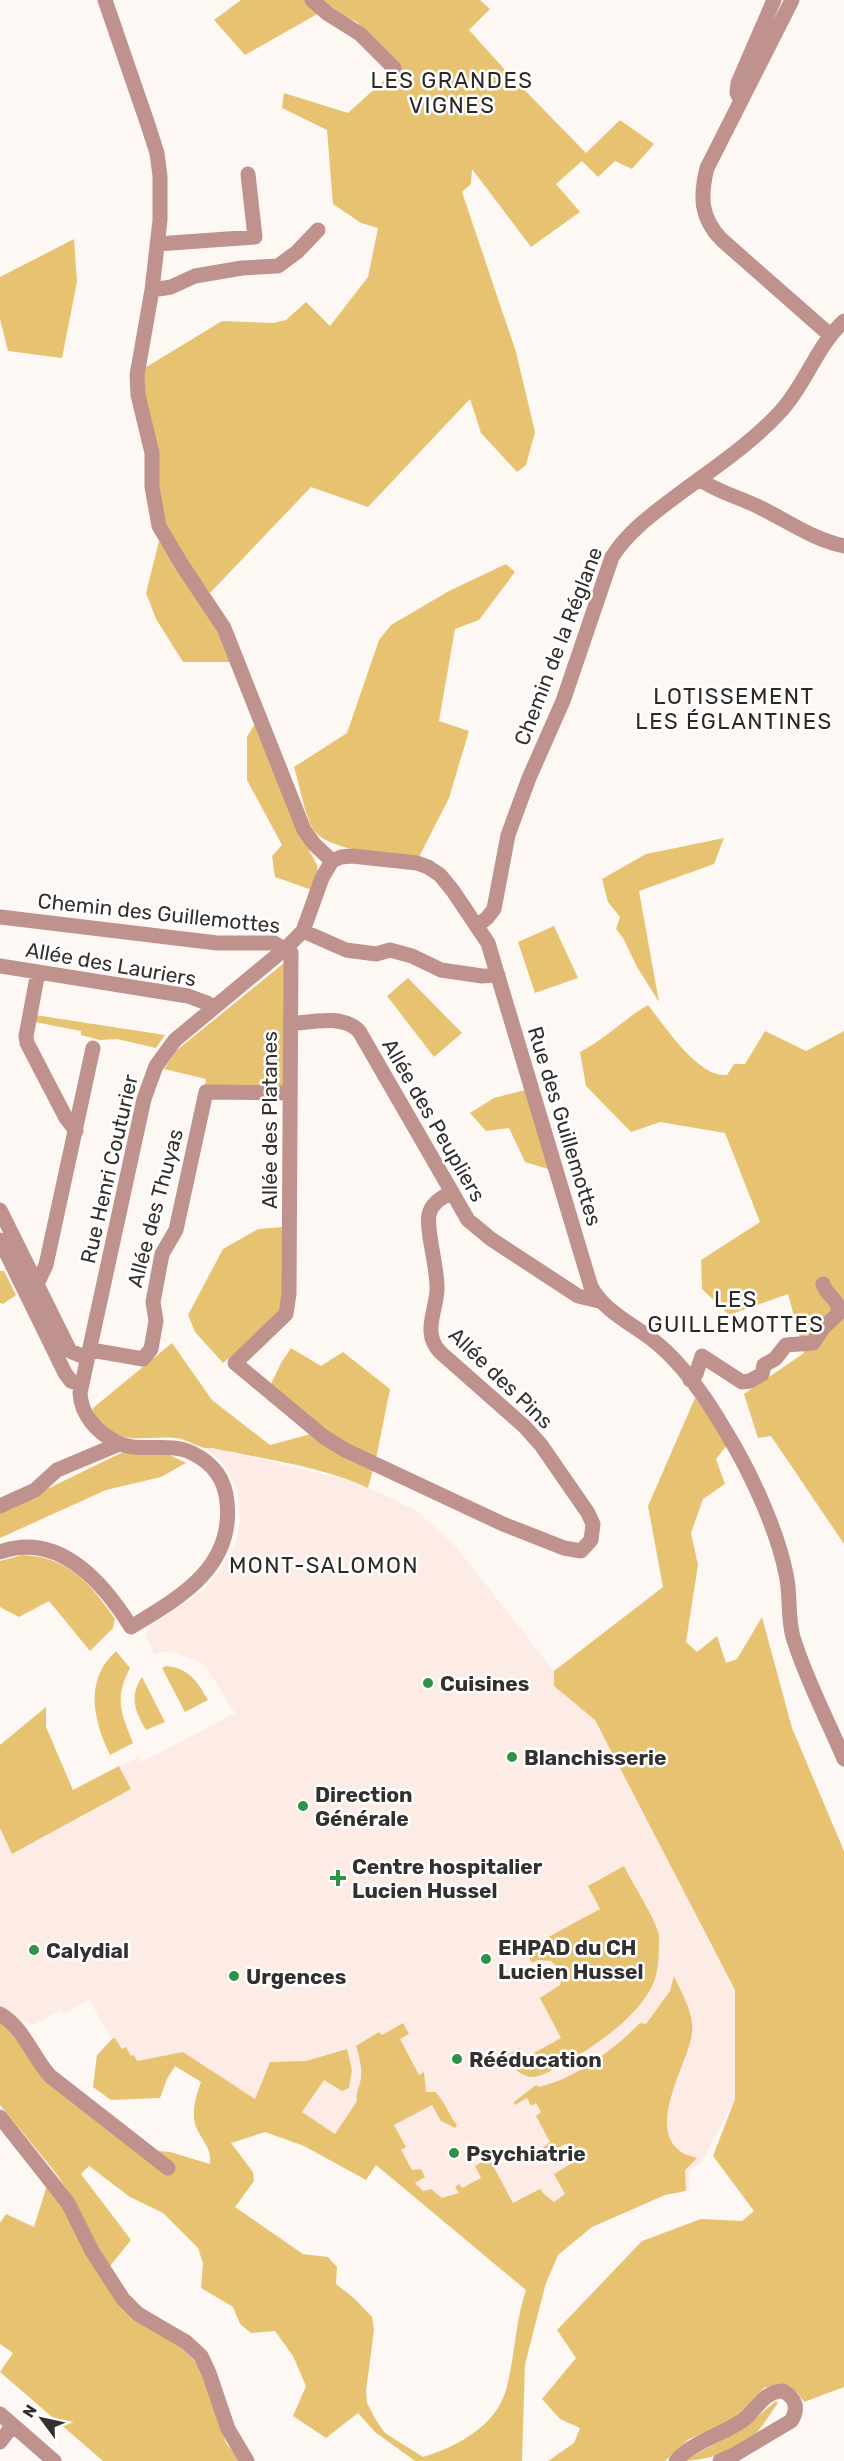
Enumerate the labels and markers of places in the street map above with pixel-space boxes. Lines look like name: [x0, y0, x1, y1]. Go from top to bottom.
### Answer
place label: Cuisines: [440, 1671, 529, 1696]
marker: Cuisines: [421, 1676, 435, 1690]
place label: Blanchisserie: [524, 1745, 666, 1770]
marker: Blanchisserie: [505, 1750, 519, 1764]
place label: Direction Générale: [315, 1782, 413, 1831]
marker: Direction Générale: [296, 1799, 310, 1813]
place label: Centre hospitalier Lucien Hussel: [352, 1854, 543, 1903]
marker: Centre hospitalier Lucien Hussel: [329, 1869, 347, 1887]
place label: EHPAD du CH Lucien Hussel: [498, 1935, 644, 1984]
place label: Calydial: [46, 1938, 129, 1963]
marker: Calydial: [27, 1943, 41, 1957]
marker: EHPAD du CH Lucien Hussel: [479, 1952, 493, 1966]
place label: Urgences: [246, 1964, 346, 1989]
marker: Urgences: [227, 1969, 241, 1983]
place label: Rééducation: [469, 2047, 602, 2072]
marker: Rééducation: [450, 2052, 464, 2066]
place label: Psychiatrie: [466, 2141, 586, 2166]
marker: Psychiatrie: [447, 2146, 461, 2160]

